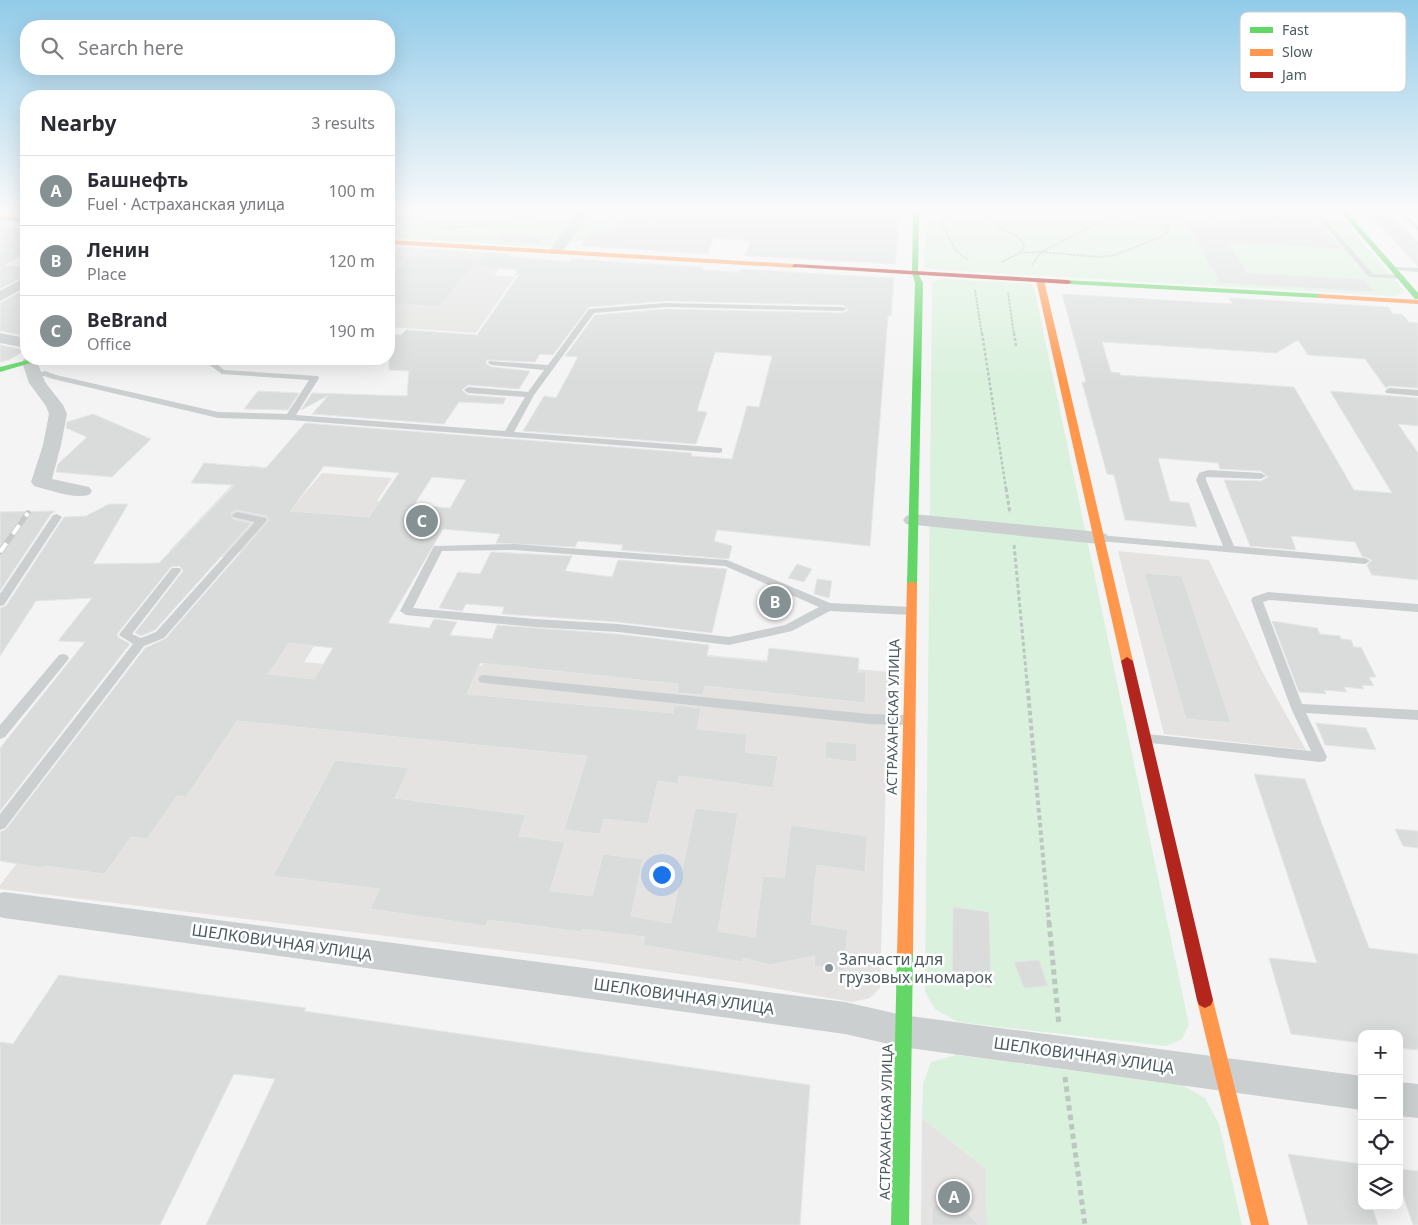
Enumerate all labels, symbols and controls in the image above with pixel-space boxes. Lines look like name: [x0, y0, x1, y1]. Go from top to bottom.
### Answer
legend: [1240, 12, 1406, 92]
search box: [20, 20, 395, 75]
text: Fast: [1282, 20, 1309, 39]
icon: search: [38, 34, 66, 62]
text: Search here: [78, 35, 184, 61]
text: Slow: [1282, 42, 1313, 61]
text: Jam: [1280, 65, 1307, 84]
text: Nearby: [40, 109, 116, 137]
text: 3 results: [311, 112, 375, 134]
text: Башнефть: [87, 167, 188, 193]
text: A: [50, 180, 62, 202]
text: 100 m: [328, 180, 375, 202]
text: Fuel · Астраханская улица: [87, 193, 285, 215]
text: Ленин: [87, 237, 150, 263]
text: B: [51, 250, 61, 272]
text: 120 m: [328, 250, 375, 272]
text: Place: [87, 263, 127, 285]
text: BeBrand: [87, 307, 167, 333]
text: C: [51, 320, 61, 342]
text: 190 m: [328, 320, 375, 342]
text: Office: [87, 333, 131, 355]
pin: C: [406, 502, 438, 540]
pin: B: [759, 583, 791, 621]
street label: АСТРАХАНСКАЯ УЛИЦА: [882, 639, 903, 795]
your location: [649, 862, 675, 888]
street label: ШЕЛКОВИЧНАЯ УЛИЦА: [190, 918, 374, 966]
place label: Запчасти для грузовых иномарок: [839, 948, 993, 988]
marker: Запчасти для грузовых иномарок: [823, 962, 835, 974]
street label: ШЕЛКОВИЧНАЯ УЛИЦА: [592, 972, 776, 1020]
map controls: [1358, 1030, 1403, 1210]
button: +: [1358, 1030, 1403, 1075]
street label: ШЕЛКОВИЧНАЯ УЛИЦА: [992, 1031, 1176, 1079]
street label: АСТРАХАНСКАЯ УЛИЦА: [875, 1044, 896, 1200]
button: −: [1358, 1075, 1403, 1120]
button: locate: [1358, 1120, 1403, 1165]
button: layers: [1358, 1165, 1403, 1210]
pin: A: [938, 1178, 970, 1216]

